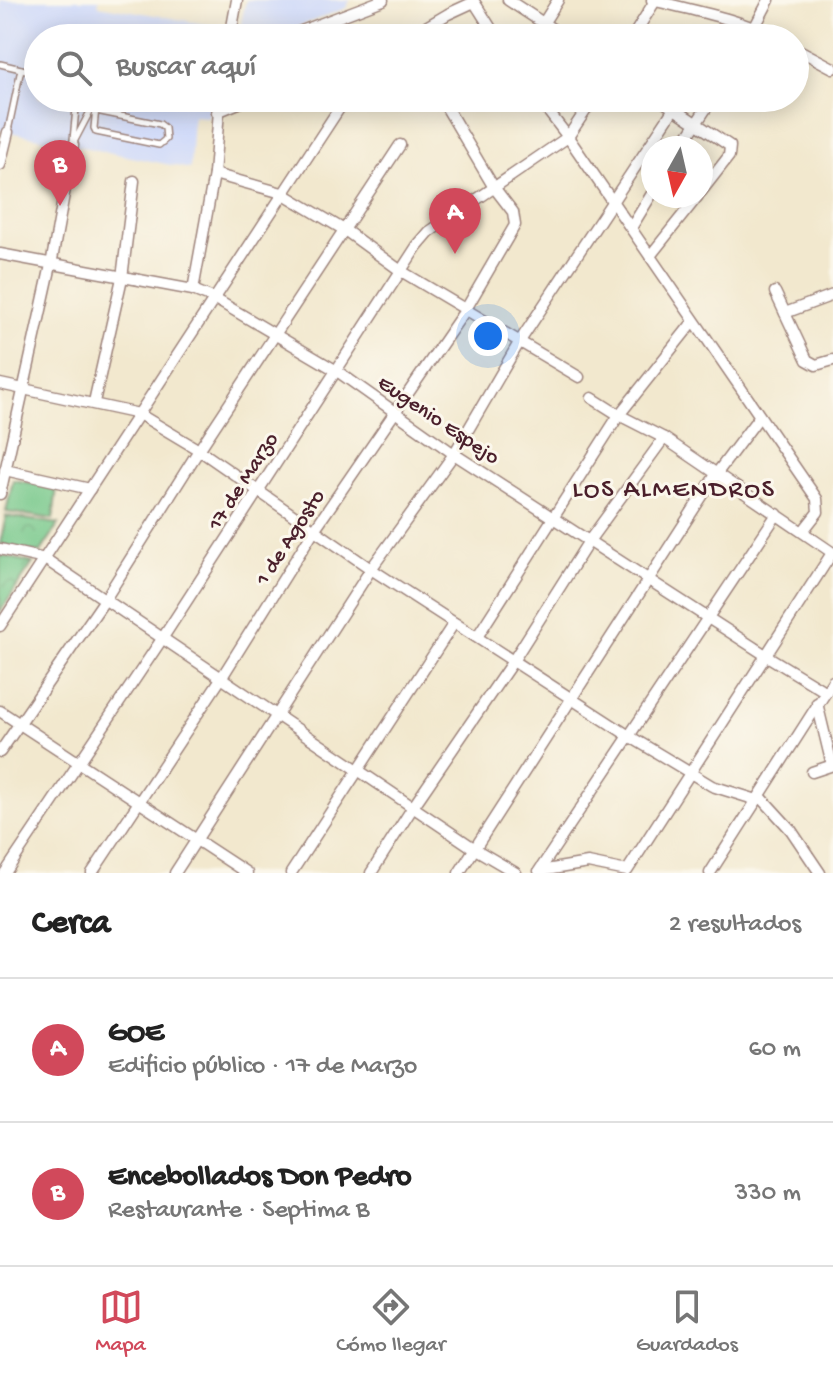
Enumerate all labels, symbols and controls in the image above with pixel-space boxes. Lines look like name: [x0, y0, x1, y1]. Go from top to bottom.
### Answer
search box: [24, 24, 809, 112]
icon: search: [52, 46, 96, 90]
text: Buscar aquí: [116, 51, 256, 86]
north arrow: [641, 136, 713, 208]
pin: B: [34, 140, 86, 206]
pin: A: [429, 188, 481, 254]
your location: [468, 316, 508, 356]
street label: Eugenio Espejo: [372, 371, 504, 472]
street label: 17 de Marzo: [203, 428, 286, 537]
district label: LOS ALMENDROS: [572, 476, 776, 507]
street label: 1 de Agosto: [250, 485, 332, 592]
text: Cerca: [32, 905, 110, 945]
text: 2 resultados: [669, 910, 801, 941]
text: GOE: [108, 1017, 164, 1052]
text: A: [50, 1035, 66, 1066]
text: 60 m: [748, 1035, 801, 1066]
text: Edificio público · 17 de Marzo: [108, 1052, 417, 1083]
text: Encebollados Don Pedro: [108, 1161, 412, 1196]
text: B: [51, 1179, 65, 1210]
text: 330 m: [735, 1179, 801, 1210]
text: Restaurante · Septima B: [108, 1196, 369, 1227]
tab: Mapa: [95, 1285, 146, 1359]
tab: Cómo llegar: [336, 1285, 445, 1359]
tab: Guardados: [636, 1285, 738, 1359]

